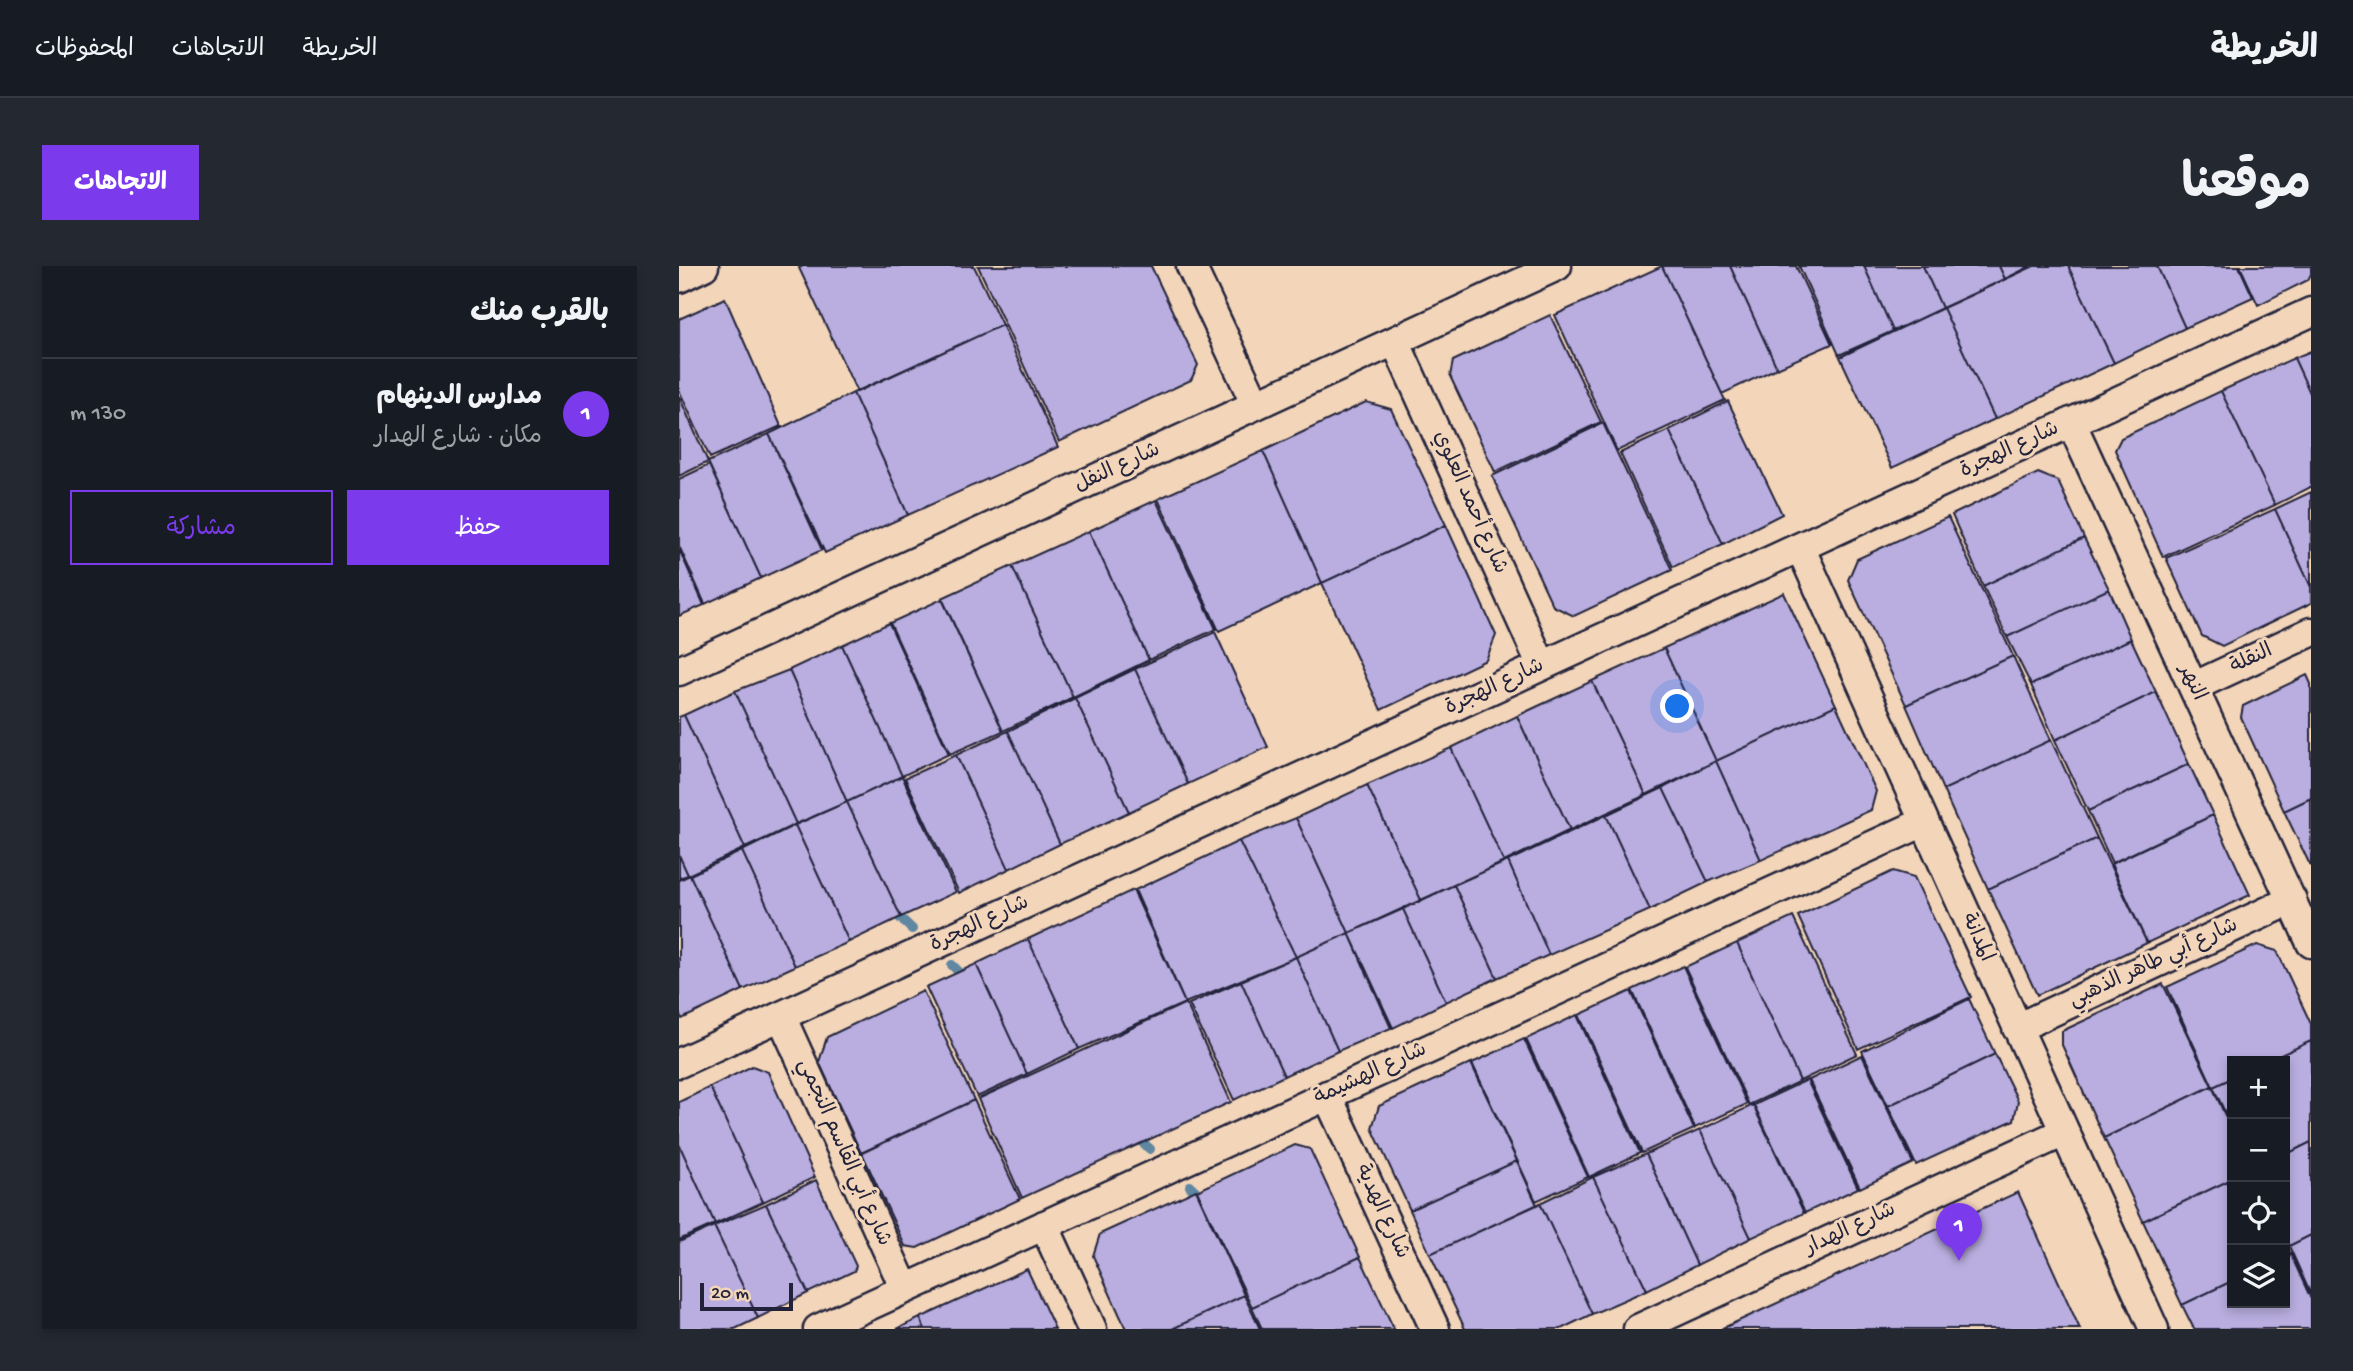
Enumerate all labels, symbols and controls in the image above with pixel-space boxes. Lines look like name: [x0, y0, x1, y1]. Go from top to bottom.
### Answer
text: الخريطة: [2211, 32, 2318, 70]
text: المحفوظات: [35, 36, 134, 65]
text: الاتجاهات: [172, 36, 265, 65]
text: الخريطة: [303, 36, 377, 65]
button: الاتجاهات: [42, 145, 199, 220]
text: موقعنا: [2181, 158, 2311, 216]
text: بالقرب منك: [470, 297, 609, 332]
text: مدارس الدينهام: [377, 383, 542, 414]
text: 130 m: [70, 401, 126, 428]
text: 1: [581, 401, 591, 428]
street label: شارع الهجرة: [1957, 417, 2063, 485]
text: مكان · شارع الهدار: [375, 424, 542, 451]
street label: شارع أحمد العلوي: [1426, 426, 1514, 578]
street label: شارع النفل: [1071, 437, 1165, 500]
button: مشاركة: [70, 490, 333, 565]
button: حفظ: [347, 490, 609, 565]
street label: النقلة: [2227, 639, 2277, 681]
street label: شارع الهجرة: [1442, 654, 1548, 722]
street label: النهر: [2171, 659, 2210, 705]
your location: [1660, 689, 1694, 723]
street label: شارع الهجرة: [927, 891, 1033, 959]
street label: المدانة: [1954, 910, 1998, 966]
street label: شارع أبي طاهر الذهبي: [2064, 911, 2244, 1017]
street label: شارع الهشيمة: [1311, 1038, 1431, 1112]
street label: شارع أبي القاسم النجمي: [788, 1054, 898, 1252]
map controls: [2227, 1056, 2290, 1308]
button: +: [2227, 1056, 2290, 1119]
button: −: [2227, 1119, 2290, 1182]
street label: شارع الهدية: [1348, 1161, 1414, 1263]
button: locate: [2227, 1182, 2290, 1245]
street label: شارع الهدار: [1800, 1198, 1900, 1263]
pin: 1: [1936, 1203, 1982, 1261]
button: layers: [2227, 1245, 2290, 1308]
scale bar: [700, 1280, 793, 1312]
text: 20 m: [711, 1283, 749, 1306]

